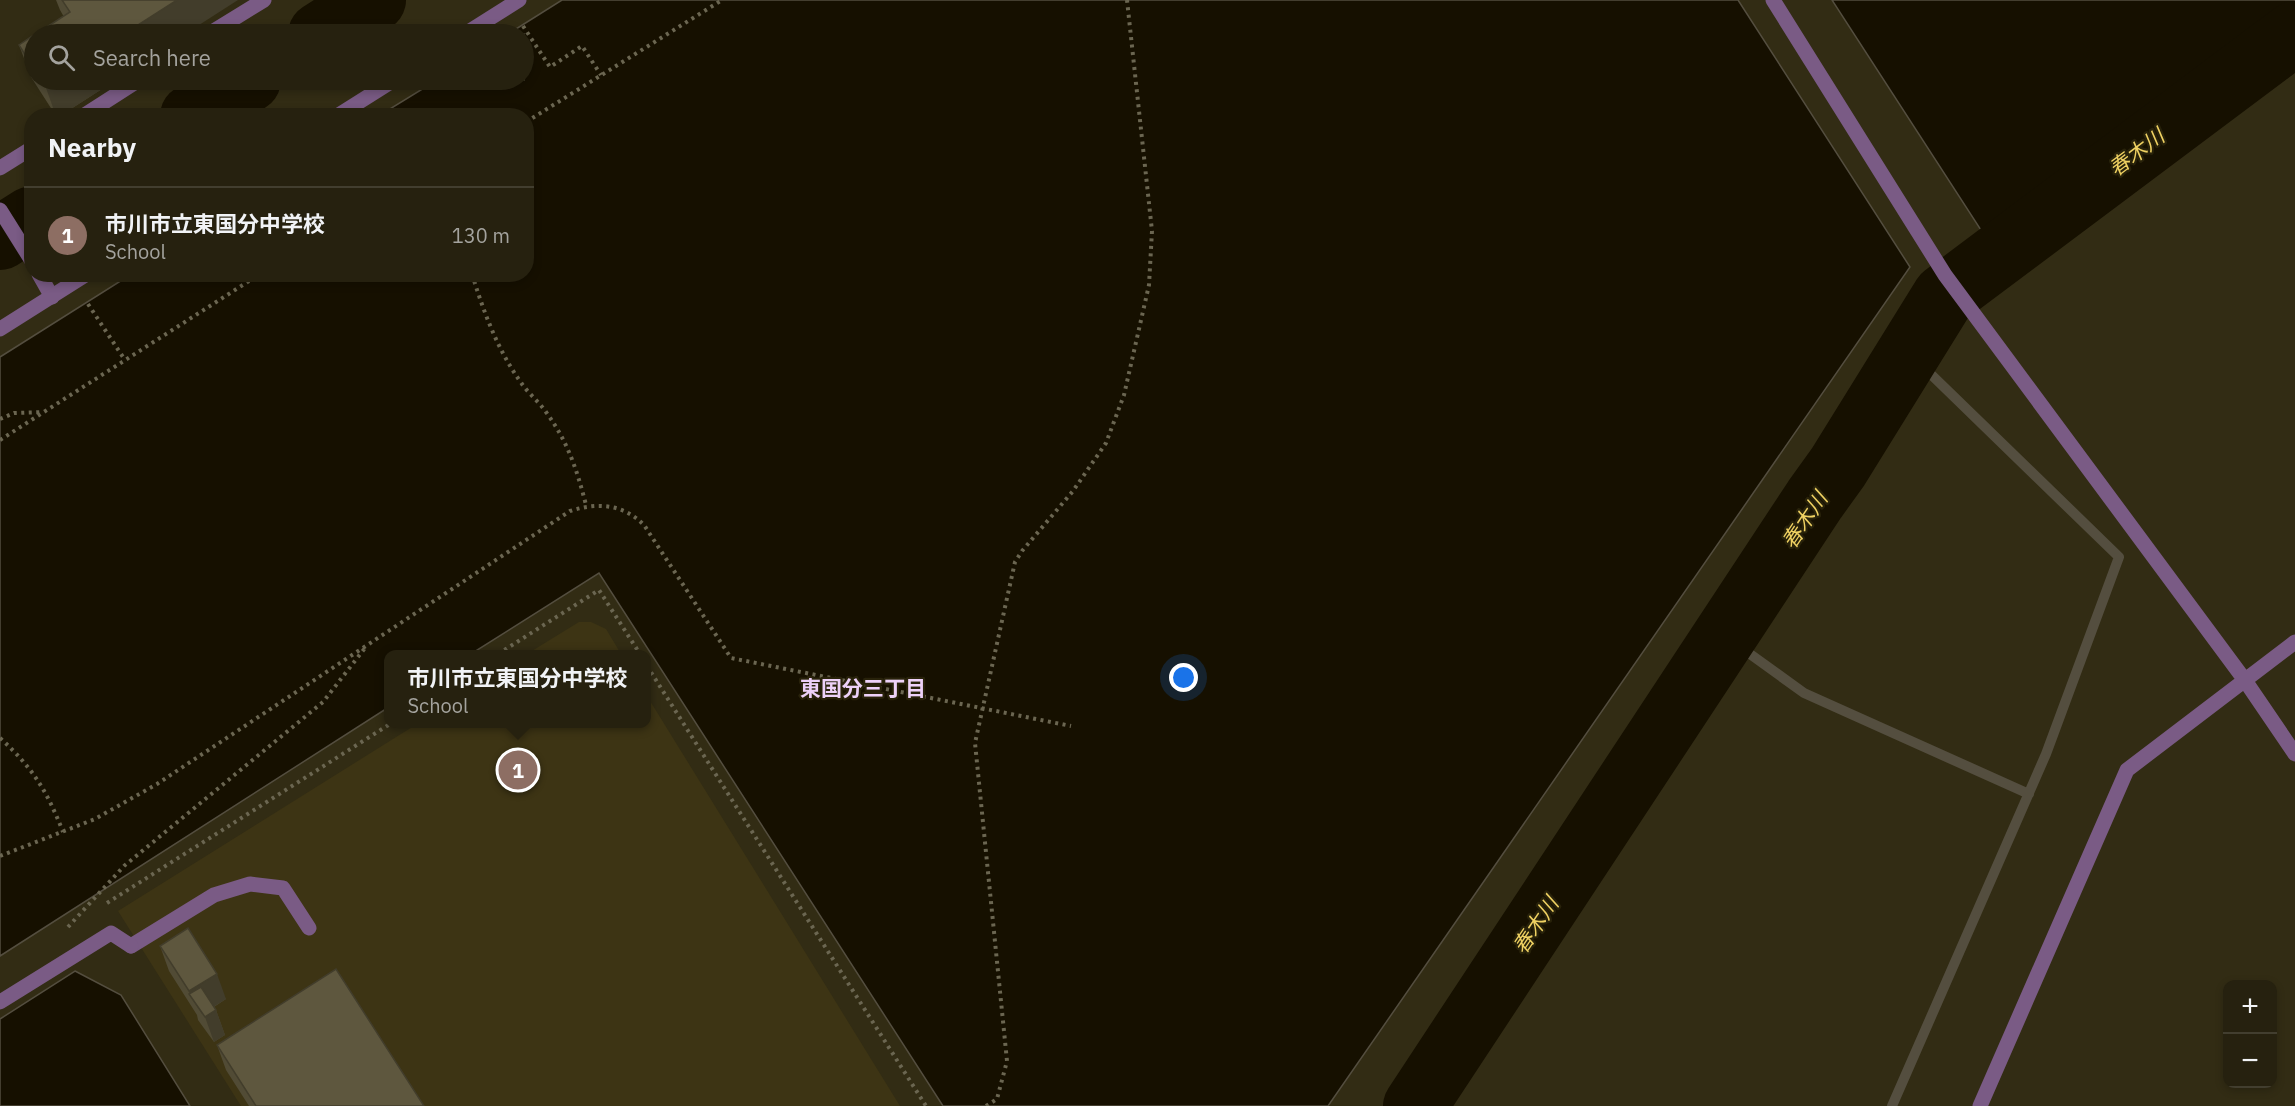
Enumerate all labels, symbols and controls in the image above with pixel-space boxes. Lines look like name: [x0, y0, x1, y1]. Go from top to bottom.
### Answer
search box: [24, 24, 534, 90]
icon: search: [45, 41, 78, 74]
text: Search here: [93, 43, 211, 72]
water label: 春木川: [2102, 121, 2171, 182]
text: Nearby: [48, 130, 136, 164]
text: 市川市立東国分中学校: [105, 209, 325, 238]
text: 1: [62, 222, 74, 249]
text: 130 m: [452, 222, 510, 249]
text: School: [105, 238, 166, 265]
water label: 春木川: [1775, 484, 1834, 554]
popup: [384, 650, 651, 728]
text: 市川市立東国分中学校: [407, 663, 628, 692]
your location: [1169, 663, 1198, 692]
district label: 東国分三丁目: [800, 674, 926, 702]
text: School: [407, 692, 468, 719]
pin: 1: [498, 748, 538, 792]
water label: 春木川: [1506, 889, 1565, 959]
map controls: [2223, 980, 2277, 1088]
button: +: [2223, 980, 2277, 1034]
button: −: [2223, 1034, 2277, 1088]

